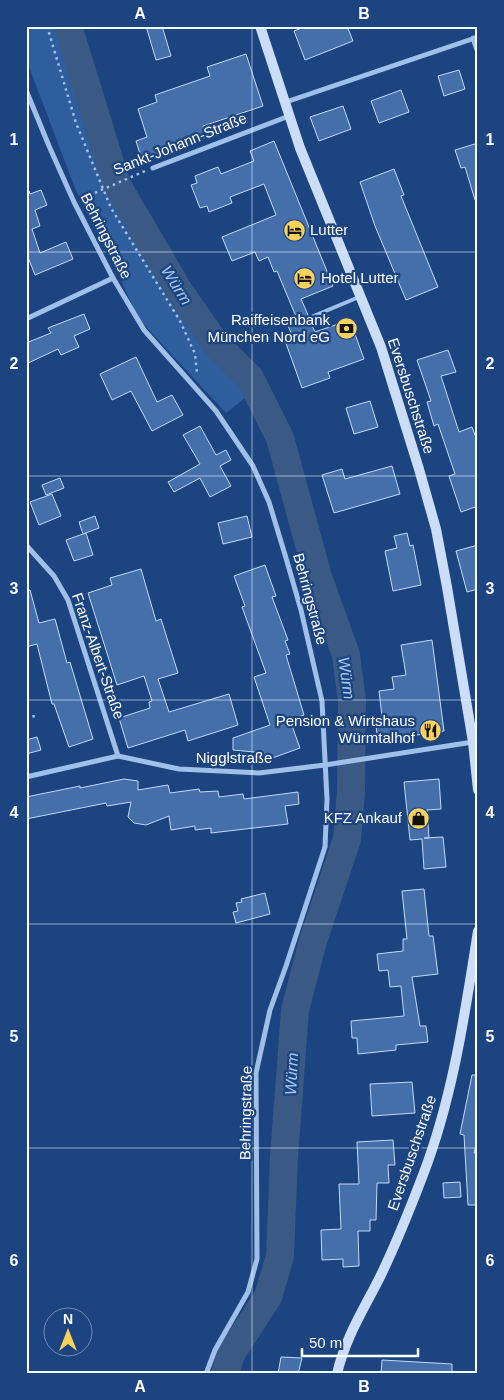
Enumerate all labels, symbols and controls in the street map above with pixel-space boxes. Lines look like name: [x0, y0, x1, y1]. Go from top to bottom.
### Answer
text: A: [134, 5, 146, 22]
text: B: [358, 5, 370, 22]
street label: Sankt-Johann-Straße: [111, 109, 249, 178]
text: 1: [10, 131, 19, 148]
text: 1: [486, 131, 495, 148]
street label: Behringstraße: [77, 190, 135, 282]
hotel icon: Lutter: [282, 218, 306, 242]
place label: Lutter: [310, 221, 348, 238]
water label: Würm: [158, 263, 195, 308]
hotel icon: Hotel Lutter: [293, 266, 317, 290]
place label: Hotel Lutter: [321, 269, 399, 286]
place label: Raiffeisenbank München Nord eG: [207, 311, 330, 345]
bank icon: Raiffeisenbank München Nord eG: [334, 317, 358, 341]
street label: Eversbuschstraße: [385, 336, 438, 456]
text: 2: [10, 355, 19, 372]
text: 2: [486, 355, 495, 372]
street label: Behringstraße: [290, 551, 331, 647]
text: 3: [10, 580, 19, 597]
text: 3: [486, 580, 495, 597]
street label: Franz-Albert-Straße: [69, 590, 128, 721]
water label: Würm: [335, 656, 358, 700]
place label: Pension & Wirtshaus Würmtalhof: [276, 712, 416, 746]
restaurant icon: Pension & Wirtshaus Würmtalhof: [419, 718, 443, 742]
street label: Nigglstraße: [196, 749, 272, 766]
text: 4: [10, 804, 19, 821]
text: 4: [486, 804, 495, 821]
shop icon: KFZ Ankauf: [406, 806, 430, 830]
place label: KFZ Ankauf: [324, 809, 403, 826]
text: 5: [10, 1028, 19, 1045]
text: 5: [486, 1028, 495, 1045]
water label: Würm: [282, 1052, 301, 1096]
street label: Behringstraße: [236, 1066, 255, 1160]
street label: Eversbuschstraße: [384, 1093, 439, 1213]
text: 6: [10, 1252, 19, 1269]
text: 6: [486, 1252, 495, 1269]
north arrow: [42, 1308, 92, 1358]
text: N: [63, 1311, 73, 1327]
scale bar: [302, 1325, 418, 1357]
text: 50 m: [309, 1334, 342, 1351]
text: A: [134, 1378, 146, 1395]
text: B: [358, 1378, 370, 1395]

